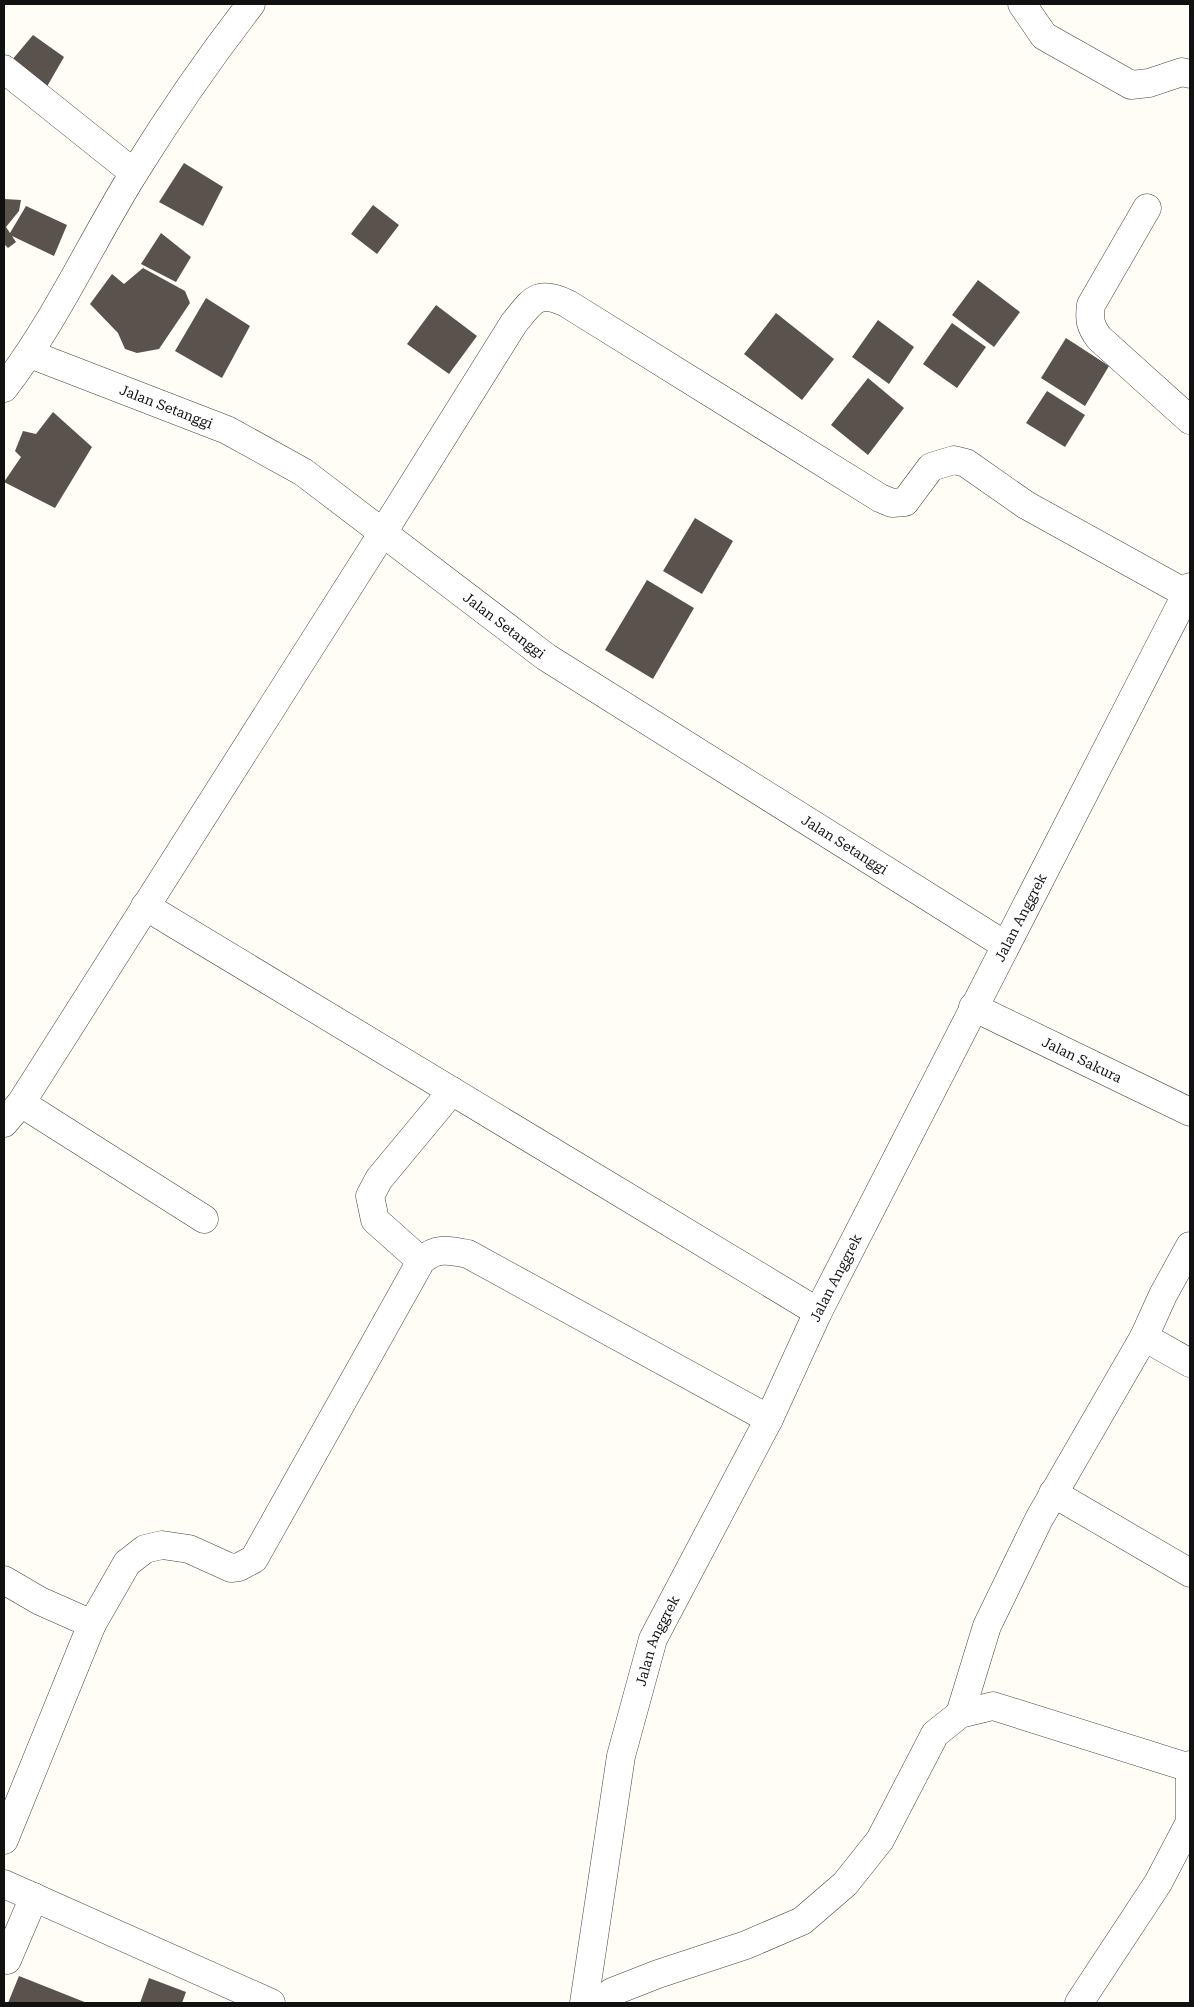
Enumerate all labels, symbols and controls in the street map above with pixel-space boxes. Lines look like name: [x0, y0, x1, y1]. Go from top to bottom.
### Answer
street label: Jalan Setanggi: [117, 381, 216, 432]
street label: Jalan Setanggi: [460, 589, 549, 662]
street label: Jalan Setanggi: [799, 811, 891, 878]
street label: Jalan Anggrek: [991, 871, 1050, 964]
street label: Jalan Sakura: [1039, 1034, 1125, 1086]
street label: Jalan Anggrek: [807, 1231, 865, 1324]
street label: Jalan Anggrek: [633, 1592, 683, 1688]

